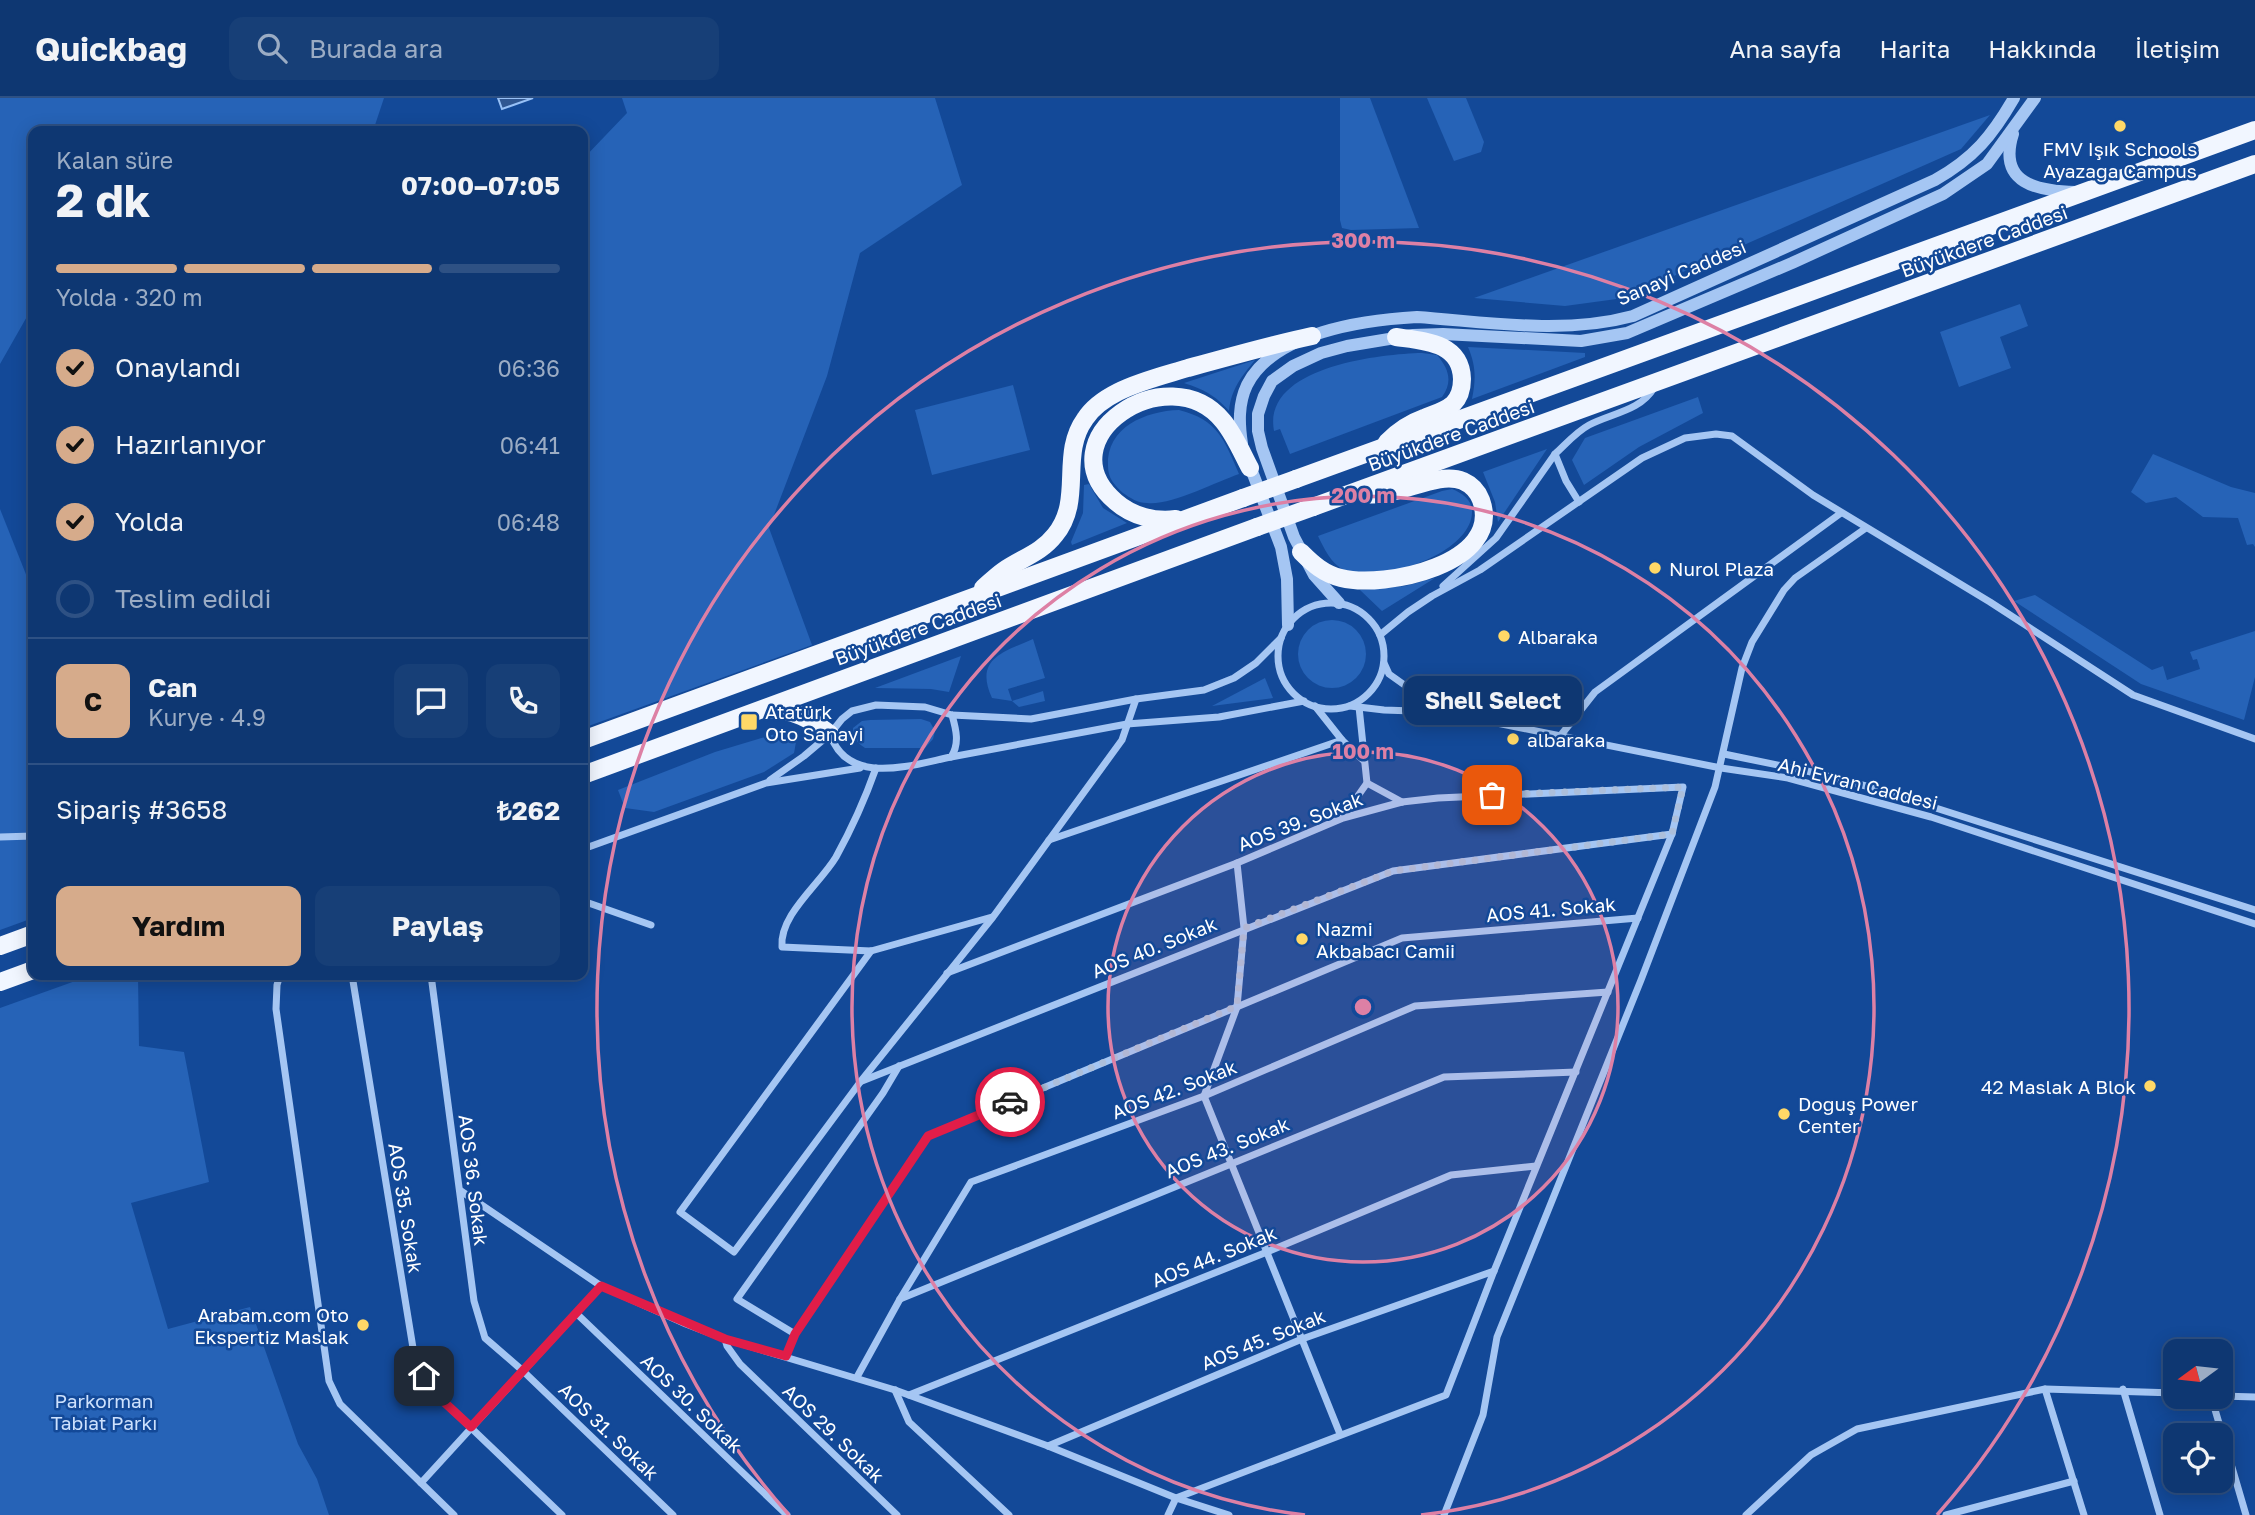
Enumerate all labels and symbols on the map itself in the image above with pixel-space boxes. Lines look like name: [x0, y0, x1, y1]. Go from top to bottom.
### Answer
marker: FMV Işık Schools Ayazağa Campus: [2112, 118, 2128, 134]
place label: FMV Işık Schools Ayazağa Campus: [2043, 137, 2197, 182]
street label: Büyükdere Caddesi: [1898, 200, 2070, 282]
text: 300 m: [1331, 227, 1395, 253]
street label: Sanayi Caddesi: [1613, 234, 1749, 310]
street label: Büyükdere Caddesi: [1365, 394, 1537, 476]
text: 200 m: [1331, 482, 1395, 508]
place label: Nurol Plaza: [1669, 557, 1774, 580]
marker: Nurol Plaza: [1647, 560, 1663, 576]
street label: Büyükdere Caddesi: [832, 588, 1004, 670]
place label: Albaraka: [1518, 625, 1598, 648]
marker: Albaraka: [1496, 628, 1512, 644]
callout: Shell Select: [1403, 676, 1581, 725]
place label: Atatürk Oto Sanayi: [765, 700, 863, 745]
marker: Atatürk Oto Sanayi: [739, 712, 759, 732]
place label: albaraka: [1527, 728, 1605, 751]
marker: albaraka: [1505, 731, 1521, 747]
text: 100 m: [1332, 738, 1394, 764]
street label: Ahi Evran Caddesi: [1776, 752, 1940, 814]
pin: [1462, 765, 1522, 825]
street label: AOS 39. Sokak: [1234, 787, 1366, 855]
street label: AOS 41. Sokak: [1485, 892, 1617, 926]
street label: AOS 40. Sokak: [1088, 911, 1220, 983]
place label: Nazmi Akbabacı Camii: [1316, 917, 1455, 962]
marker: Nazmi Akbabacı Camii: [1294, 931, 1310, 947]
centre of rings: [1351, 995, 1375, 1019]
street label: AOS 42. Sokak: [1108, 1055, 1240, 1123]
courier: [975, 1067, 1045, 1137]
place label: 42 Maslak A Blok: [1981, 1075, 2136, 1098]
marker: 42 Maslak A Blok: [2142, 1078, 2158, 1094]
place label: Doğuş Power Center: [1798, 1092, 1918, 1137]
marker: Doğuş Power Center: [1776, 1106, 1792, 1122]
street label: AOS 43. Sokak: [1161, 1112, 1293, 1182]
street label: AOS 36. Sokak: [455, 1113, 493, 1247]
street label: AOS 35. Sokak: [384, 1141, 428, 1275]
street label: AOS 44. Sokak: [1148, 1220, 1280, 1291]
place label: Arabam.com Oto Ekspertiz Maslak: [194, 1303, 349, 1348]
street label: AOS 45. Sokak: [1198, 1304, 1329, 1374]
marker: Arabam.com Oto Ekspertiz Maslak: [355, 1317, 371, 1333]
north arrow: [2163, 1339, 2233, 1409]
pin: [394, 1346, 454, 1406]
street label: AOS 30. Sokak: [636, 1349, 748, 1457]
street label: AOS 31. Sokak: [554, 1378, 664, 1484]
street label: AOS 29. Sokak: [779, 1379, 890, 1487]
park label: Parkorman Tabiat Parkı: [51, 1389, 157, 1434]

